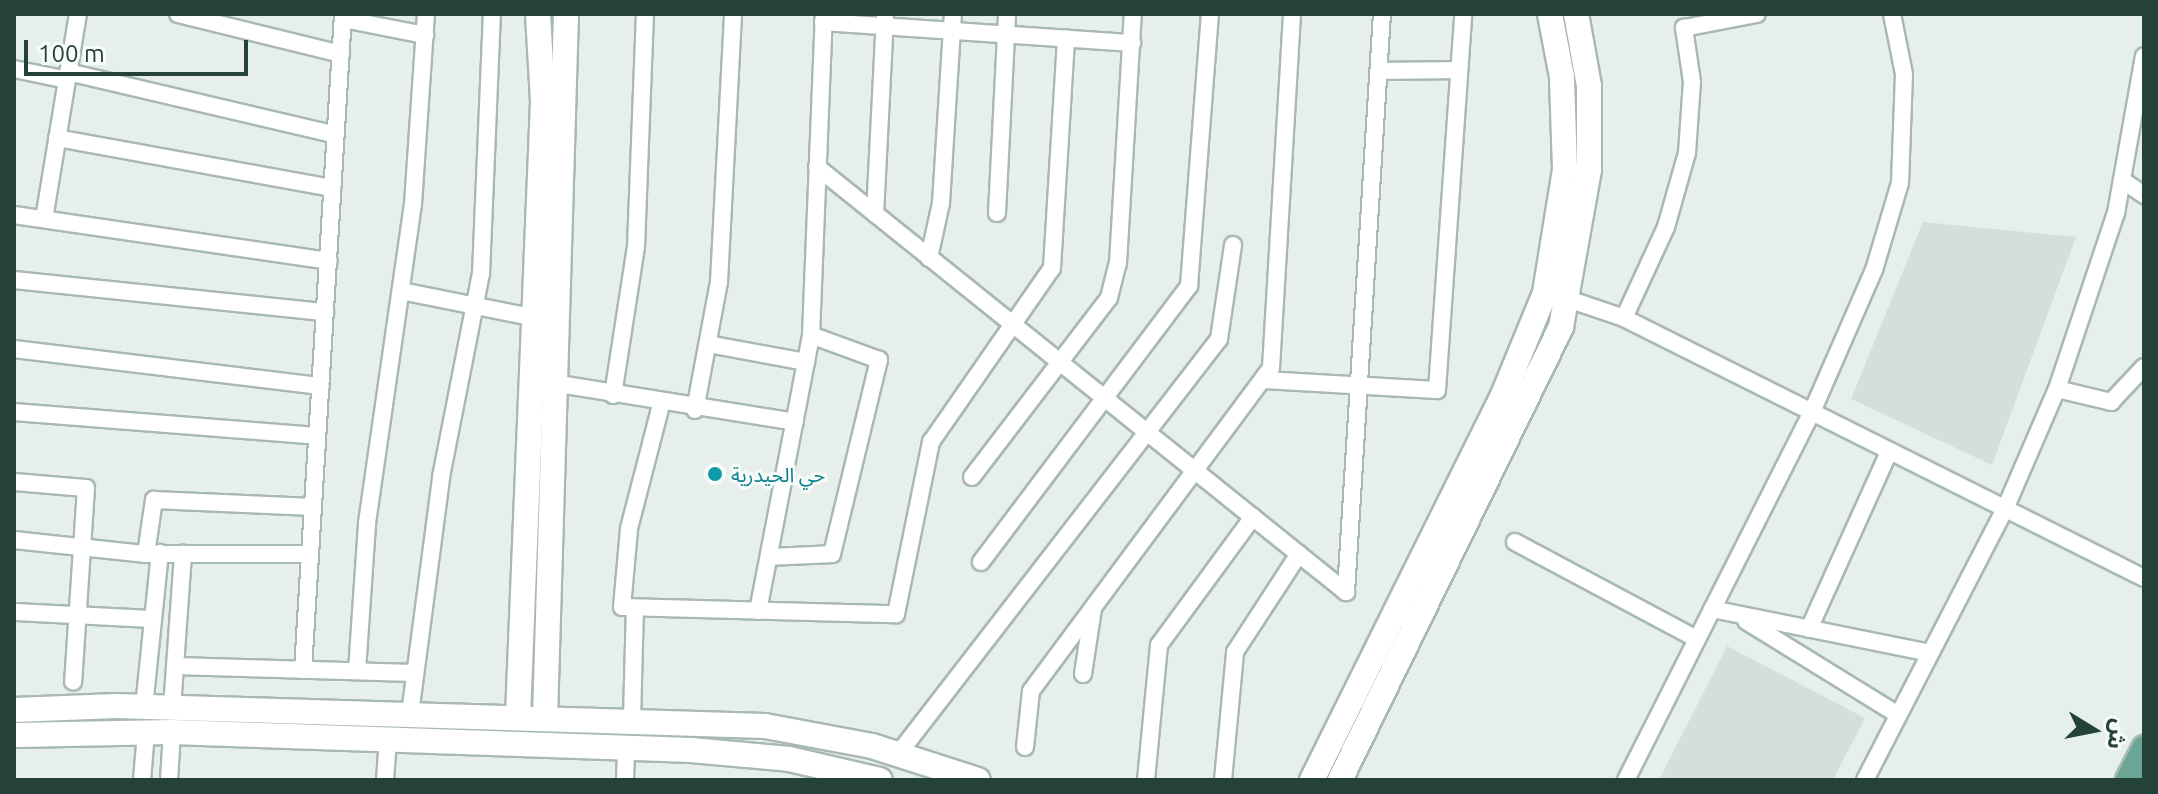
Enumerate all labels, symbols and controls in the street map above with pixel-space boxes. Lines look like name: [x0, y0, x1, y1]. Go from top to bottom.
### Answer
scale bar: [28, 24, 252, 74]
text: 100 m: [38, 40, 105, 67]
place label: حي الحيدرية: [731, 462, 825, 486]
marker: حي الحيدرية: [706, 465, 724, 483]
north arrow: [2054, 690, 2134, 770]
text: ش: [2103, 717, 2133, 751]

